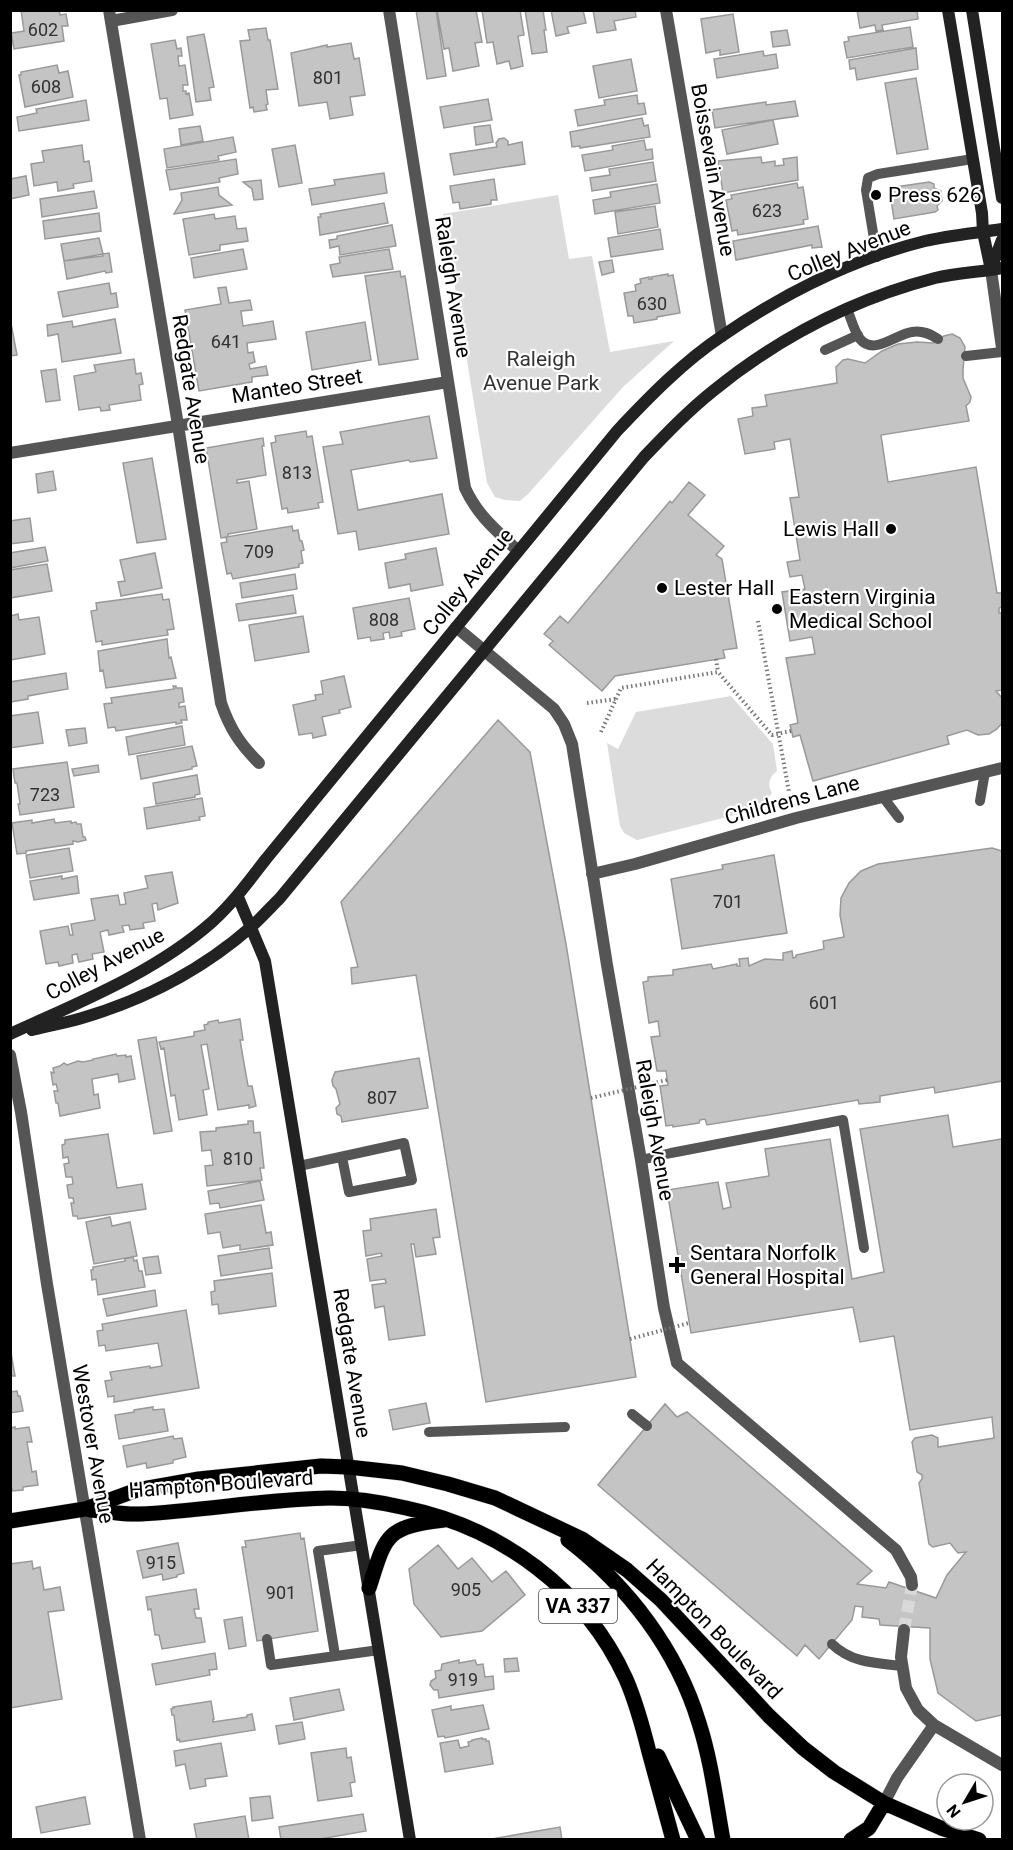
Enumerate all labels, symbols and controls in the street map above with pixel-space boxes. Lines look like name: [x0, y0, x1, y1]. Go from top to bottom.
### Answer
house number: 602: [28, 19, 58, 40]
house number: 801: [313, 67, 343, 88]
house number: 608: [31, 76, 61, 97]
street label: Boissevain Avenue: [686, 82, 740, 258]
place label: Press 626: [888, 183, 982, 207]
marker: Press 626: [869, 188, 883, 202]
house number: 623: [752, 200, 782, 221]
street label: Raleigh Avenue: [430, 215, 476, 359]
street label: Colley Avenue: [784, 215, 914, 287]
house number: 630: [637, 293, 667, 314]
street label: Redgate Avenue: [167, 313, 215, 465]
house number: 641: [211, 331, 241, 352]
park label: Raleigh Avenue Park: [483, 347, 599, 395]
street label: Manteo Street: [230, 364, 364, 408]
house number: 813: [282, 462, 312, 483]
place label: Lewis Hall: [783, 517, 879, 541]
marker: Lewis Hall: [884, 522, 898, 536]
street label: Colley Avenue: [418, 524, 518, 640]
house number: 709: [244, 541, 274, 562]
place label: Lester Hall: [674, 576, 774, 600]
marker: Lester Hall: [655, 581, 669, 595]
place label: Eastern Virginia Medical School: [789, 585, 936, 633]
marker: Eastern Virginia Medical School: [770, 602, 784, 616]
house number: 808: [369, 609, 399, 630]
street label: Childrens Lane: [722, 770, 862, 830]
house number: 723: [30, 784, 60, 805]
house number: 701: [713, 891, 743, 912]
street label: Colley Avenue: [42, 923, 168, 1005]
house number: 601: [809, 992, 839, 1013]
street label: Raleigh Avenue: [631, 1058, 679, 1202]
house number: 807: [367, 1087, 397, 1108]
house number: 810: [223, 1148, 253, 1169]
place label: Sentara Norfolk General Hospital: [690, 1241, 845, 1289]
marker: Sentara Norfolk General Hospital: [668, 1256, 686, 1274]
street label: Redgate Avenue: [328, 1287, 376, 1439]
street label: Westover Avenue: [67, 1363, 119, 1525]
street label: Hampton Boulevard: [128, 1466, 314, 1502]
house number: 915: [146, 1552, 176, 1573]
street label: Hampton Boulevard: [641, 1554, 787, 1704]
house number: 905: [451, 1579, 481, 1600]
house number: 901: [266, 1582, 296, 1603]
road number: VA 337: [539, 1589, 617, 1623]
house number: 919: [448, 1669, 478, 1690]
north arrow: [935, 1772, 995, 1832]
text: N: [943, 1801, 965, 1821]

